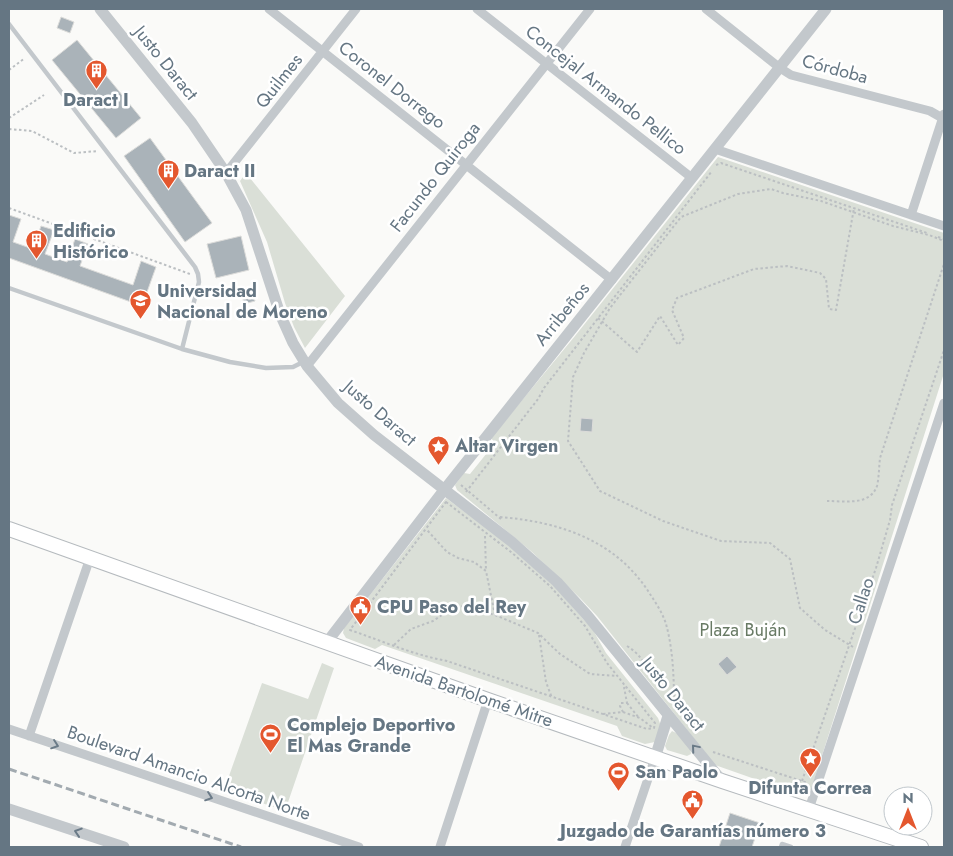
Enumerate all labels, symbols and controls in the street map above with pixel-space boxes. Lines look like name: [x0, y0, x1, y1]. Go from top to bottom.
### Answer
street label: Justo Daract: [127, 19, 205, 106]
street label: Concejal Armando Pellico: [520, 19, 692, 161]
street label: Coronel Dorrego: [333, 35, 451, 135]
street label: Quilmes: [249, 48, 309, 114]
street label: Córdoba: [799, 48, 871, 90]
building icon: Daract I: [84, 58, 108, 89]
place label: Daract I: [63, 87, 129, 113]
street label: Facundo Quiroga: [384, 117, 486, 237]
place label: Daract II: [184, 158, 256, 184]
building icon: Daract II: [156, 159, 180, 190]
place label: Edificio Histórico: [53, 218, 129, 265]
building icon: Edificio Histórico: [25, 229, 49, 260]
street label: Arribeños: [528, 277, 596, 351]
place label: Universidad Nacional de Moreno: [157, 278, 328, 325]
school or university icon: Universidad Nacional de Moreno: [129, 289, 153, 320]
street label: Justo Daract: [336, 373, 423, 453]
place label: Altar Virgen: [454, 433, 558, 459]
place icon: Altar Virgen: [427, 434, 451, 465]
street label: Callao: [841, 574, 881, 628]
place label: CPU Paso del Rey: [377, 594, 527, 620]
public building icon: CPU Paso del Rey: [349, 595, 373, 626]
park label: Plaza Buján: [699, 617, 787, 643]
street label: Avenida Bartolomé Mitre: [371, 648, 557, 734]
street label: Justo Daract: [634, 650, 712, 737]
place label: Complejo Deportivo El Mas Grande: [287, 712, 456, 759]
street label: Boulevard Amancio Alcorta Norte: [64, 719, 314, 827]
sports icon: Complejo Deportivo El Mas Grande: [259, 723, 283, 754]
one-way arrow: [50, 739, 59, 749]
one-way arrow: [692, 745, 700, 754]
place icon: Difunta Correa: [798, 746, 822, 777]
place label: San Paolo: [635, 759, 719, 785]
sports icon: San Paolo: [607, 760, 631, 791]
place label: Difunta Correa: [748, 775, 872, 801]
north arrow: [883, 786, 933, 836]
text: N: [902, 788, 914, 808]
public building icon: Juzgado de Garantías número 3: [681, 789, 705, 820]
one-way arrow: [204, 791, 213, 801]
place label: Juzgado de Garantías número 3: [557, 818, 826, 844]
one-way arrow: [74, 828, 82, 838]

